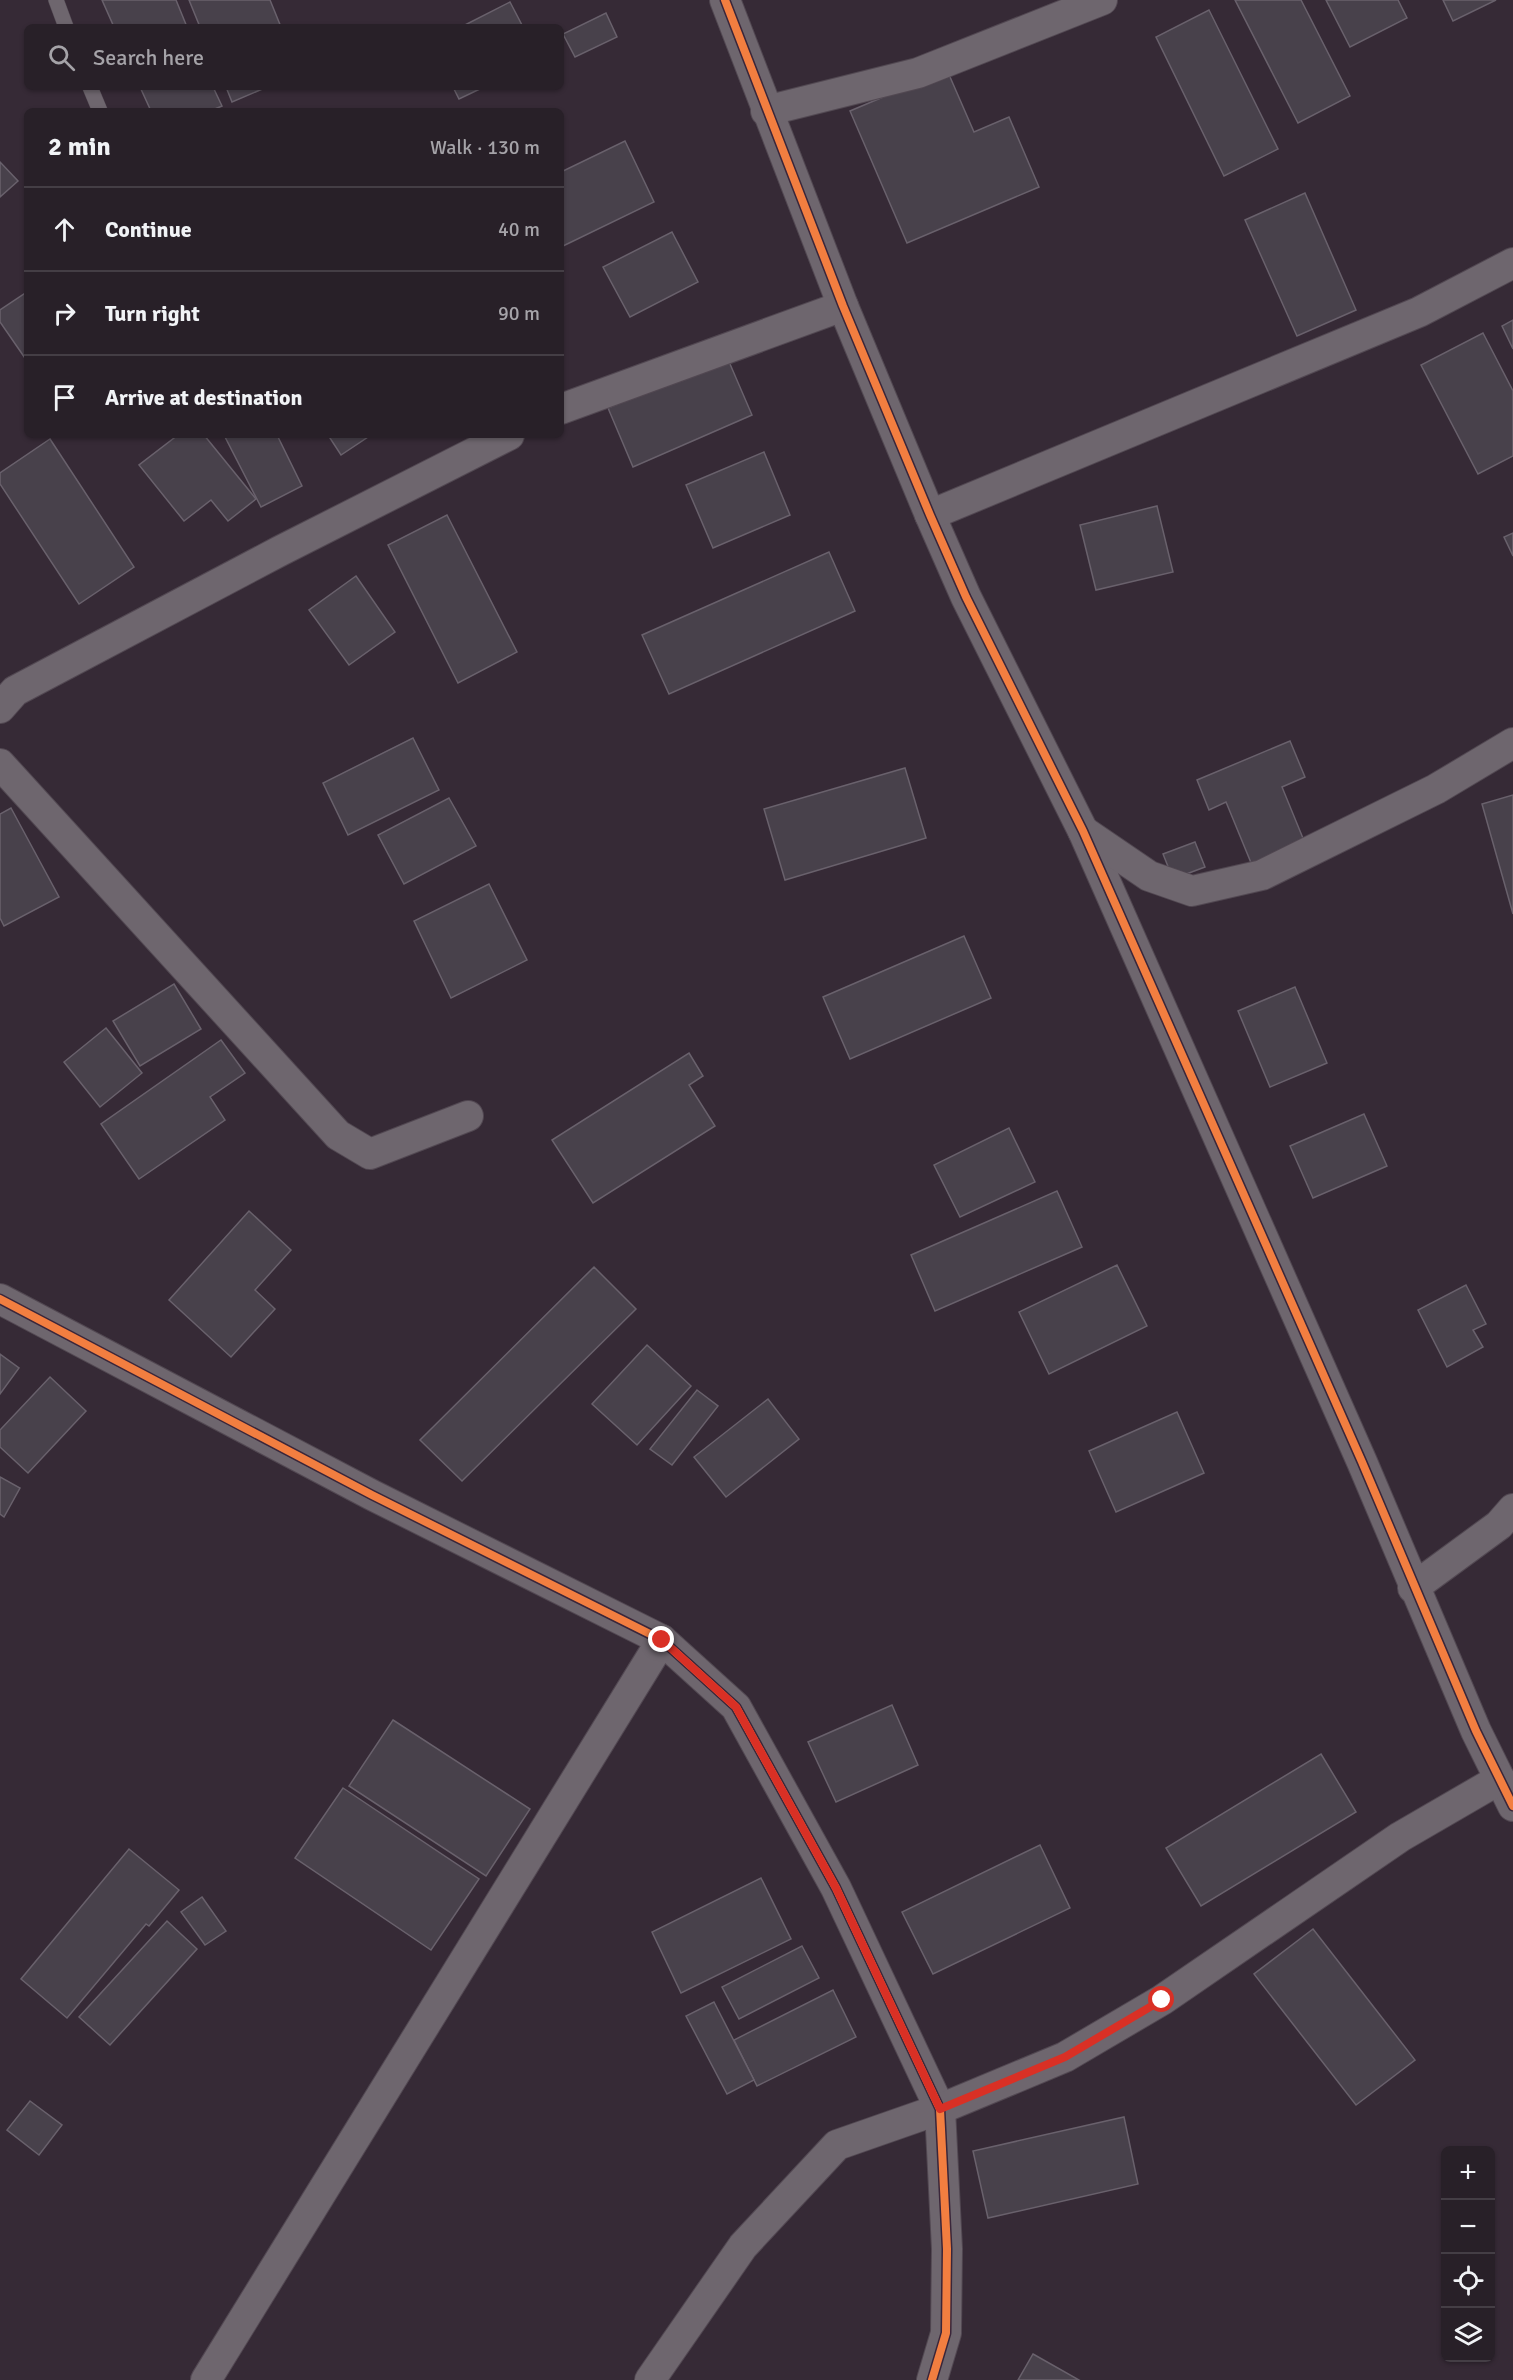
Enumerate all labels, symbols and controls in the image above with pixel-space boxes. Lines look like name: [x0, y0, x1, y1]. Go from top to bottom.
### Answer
search box: [24, 24, 564, 90]
icon: search: [45, 41, 78, 74]
text: Search here: [93, 44, 204, 71]
text: 2 min: [48, 131, 111, 163]
text: Walk · 130 m: [430, 135, 540, 160]
icon: ahead: [48, 213, 81, 246]
text: Continue: [105, 216, 192, 243]
text: 40 m: [498, 217, 540, 242]
icon: right: [48, 297, 81, 330]
text: Turn right: [105, 300, 200, 327]
text: 90 m: [498, 301, 540, 326]
icon: arrive: [48, 381, 81, 414]
text: Arrive at destination: [105, 384, 302, 411]
route end: [648, 1626, 674, 1652]
route start: [1148, 1986, 1174, 2012]
map controls: [1441, 2146, 1495, 2362]
button: +: [1441, 2146, 1495, 2200]
button: −: [1441, 2200, 1495, 2254]
button: locate: [1441, 2254, 1495, 2308]
button: layers: [1441, 2308, 1495, 2362]

